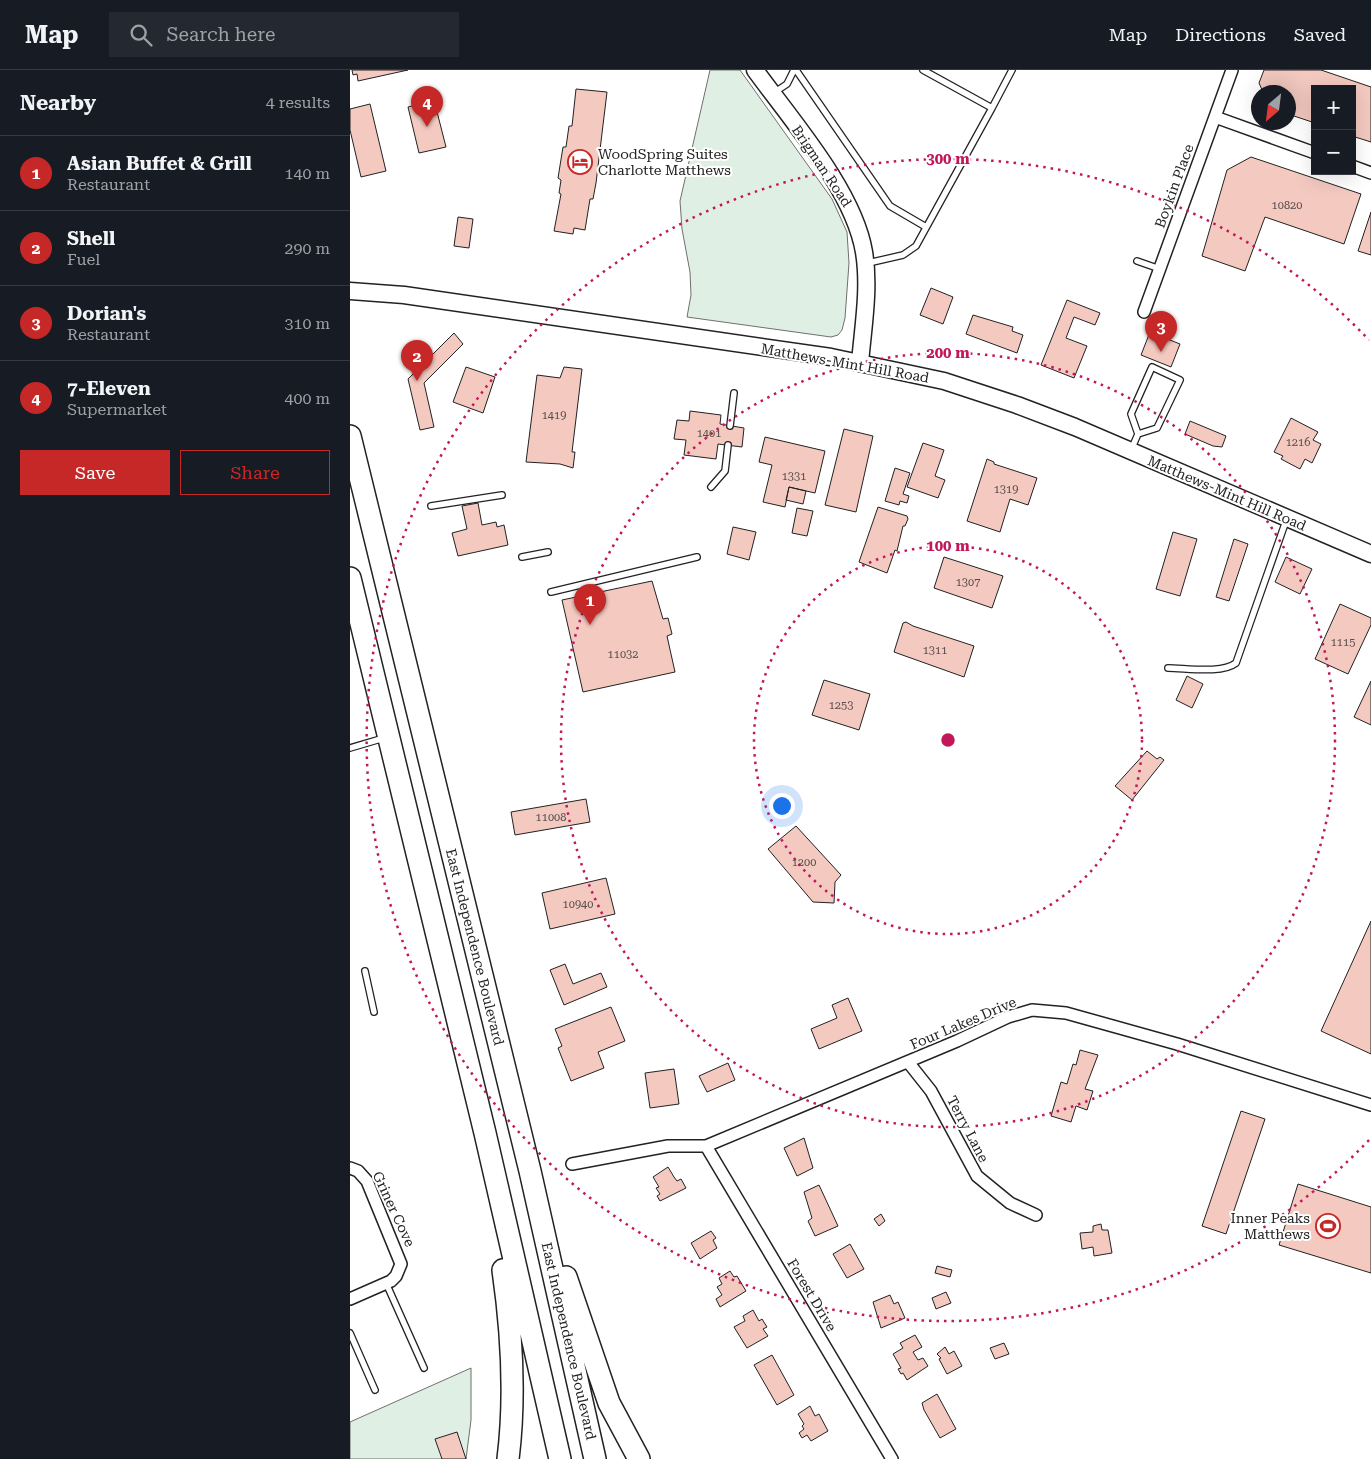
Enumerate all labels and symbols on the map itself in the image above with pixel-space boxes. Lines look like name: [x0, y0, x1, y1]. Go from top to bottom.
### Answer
north arrow: [1251, 85, 1296, 130]
pin: 4: [411, 86, 443, 127]
street label: Brigman Road: [789, 122, 855, 210]
street label: Boykin Place: [1151, 142, 1197, 230]
place label: WoodSpring Suites Charlotte Matthews: [598, 146, 731, 178]
hotel icon: WoodSpring Suites Charlotte Matthews: [567, 149, 593, 175]
text: 300 m: [926, 150, 970, 168]
house number: 10820: [1272, 199, 1302, 212]
pin: 3: [1145, 311, 1177, 352]
pin: 2: [401, 340, 433, 381]
street label: Matthews-Mint Hill Road: [760, 340, 930, 386]
text: 200 m: [926, 344, 970, 362]
house number: 1419: [542, 409, 566, 422]
house number: 1401: [697, 427, 721, 440]
house number: 1216: [1286, 436, 1310, 449]
street label: Matthews-Mint Hill Road: [1145, 452, 1309, 534]
house number: 1331: [782, 470, 806, 483]
house number: 1319: [994, 483, 1018, 496]
text: 100 m: [926, 537, 970, 555]
house number: 1307: [956, 576, 980, 589]
pin: 1: [574, 584, 606, 625]
house number: 1115: [1331, 636, 1355, 649]
house number: 1311: [923, 644, 947, 657]
house number: 11032: [608, 648, 638, 661]
house number: 1253: [829, 699, 853, 712]
centre of rings: [939, 731, 957, 749]
your location: [769, 793, 795, 819]
house number: 11008: [536, 811, 566, 824]
street label: East Independence Boulevard: [443, 847, 507, 1047]
house number: 1200: [792, 856, 816, 869]
house number: 10940: [563, 898, 593, 911]
street label: Four Lakes Drive: [908, 993, 1019, 1053]
street label: Terry Lane: [944, 1093, 992, 1165]
street label: Griner Cove: [370, 1169, 419, 1249]
place label: Inner Peaks Matthews: [1230, 1210, 1310, 1242]
sports icon: Inner Peaks Matthews: [1315, 1213, 1341, 1239]
street label: East Independence Boulevard: [538, 1241, 600, 1441]
street label: Forest Drive: [784, 1256, 840, 1334]

